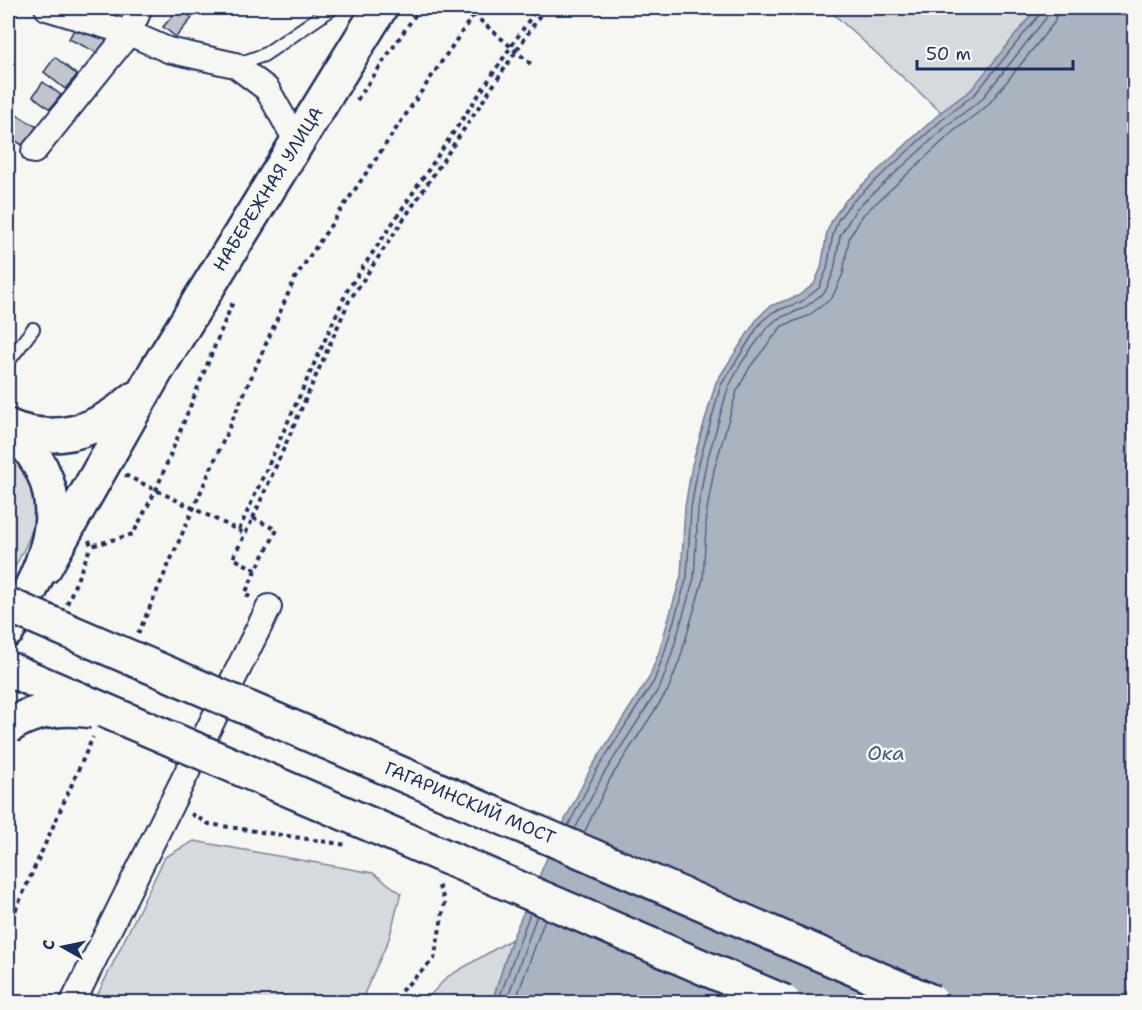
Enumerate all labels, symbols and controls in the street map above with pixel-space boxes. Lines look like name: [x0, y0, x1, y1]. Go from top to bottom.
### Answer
scale bar: [917, 33, 1073, 71]
text: 50 m: [926, 42, 971, 66]
street label: НАБЕРЕЖНАЯ УЛИЦА: [207, 102, 329, 276]
water label: Ока: [867, 740, 905, 766]
street label: ГАГАРИНСКИЙ МОСТ: [381, 756, 559, 850]
north arrow: [33, 917, 93, 977]
text: С: [38, 938, 60, 951]

